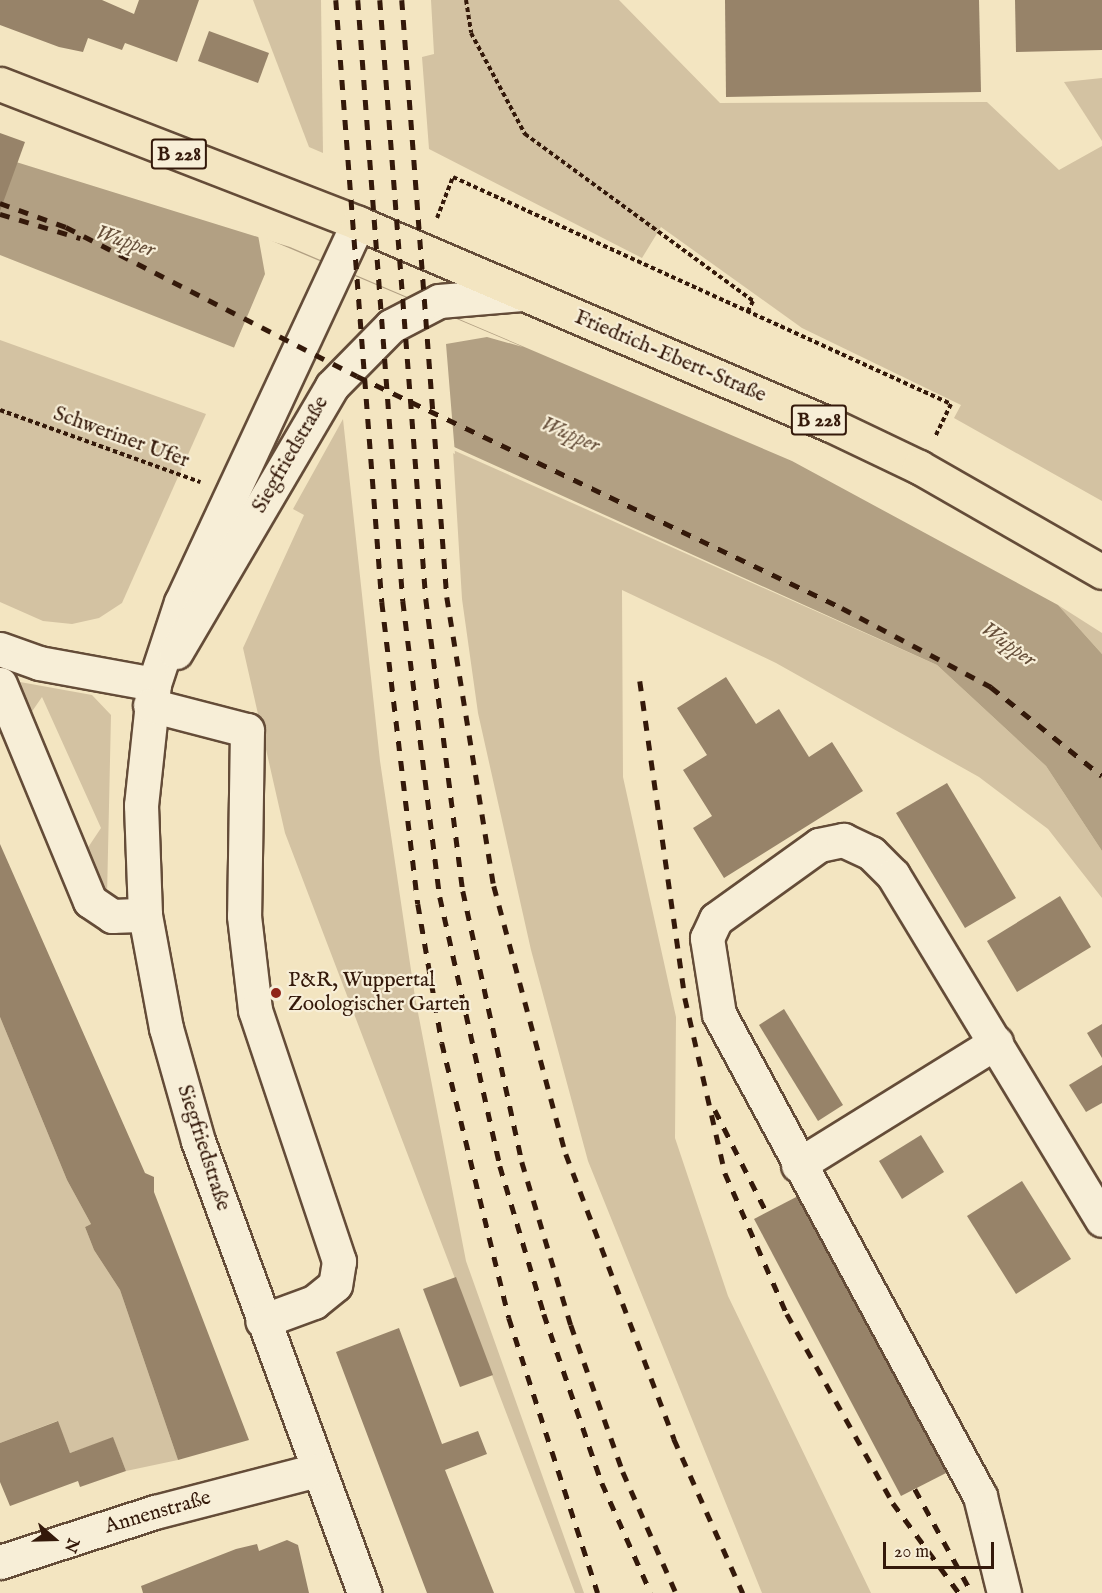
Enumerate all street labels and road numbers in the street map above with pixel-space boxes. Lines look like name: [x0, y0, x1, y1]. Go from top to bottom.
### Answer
road number: B 228: [150, 137, 207, 171]
street label: Friedrich-Ebert-Straße: [570, 305, 770, 409]
street label: Siegfriedstraße: [247, 392, 335, 518]
street label: Schweriner Ufer: [50, 402, 192, 474]
road number: B 228: [790, 403, 848, 437]
street label: Siegfriedstraße: [171, 1082, 235, 1214]
street label: Annenstraße: [102, 1486, 214, 1540]

